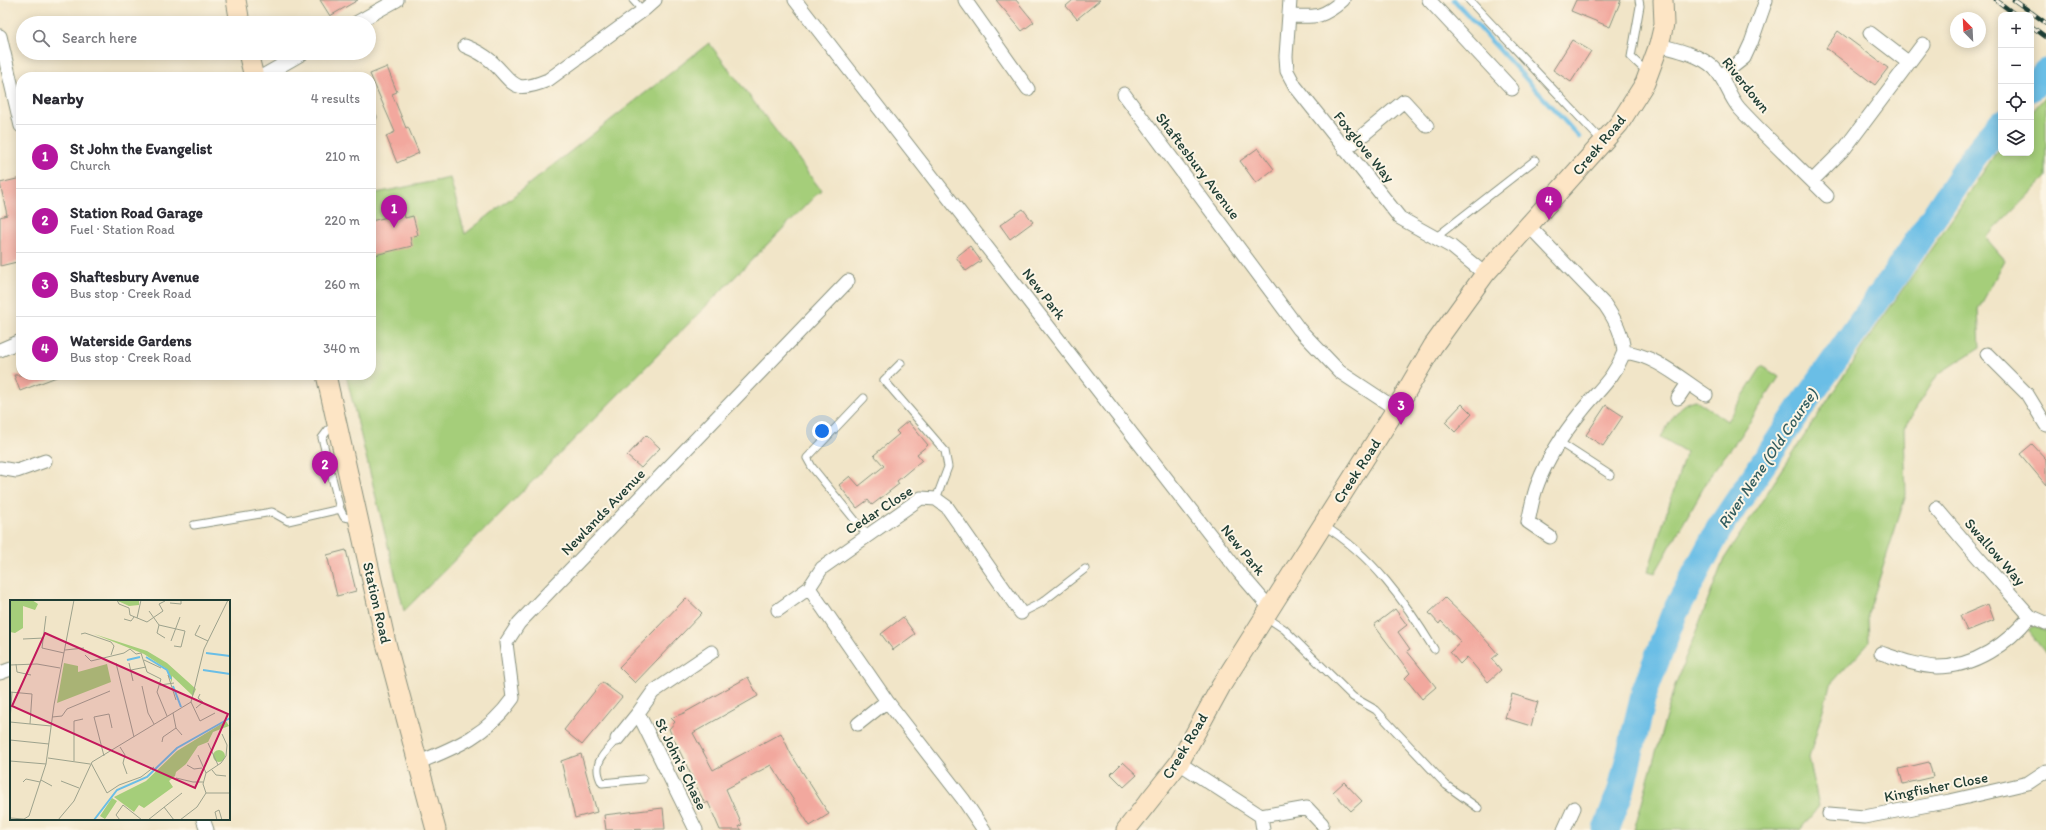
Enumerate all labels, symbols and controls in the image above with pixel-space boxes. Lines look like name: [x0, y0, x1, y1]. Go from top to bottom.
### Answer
north arrow: [1950, 12, 1986, 48]
map controls: [1998, 12, 2034, 156]
button: +: [1998, 12, 2034, 48]
search box: [16, 16, 376, 60]
icon: search: [30, 27, 52, 49]
text: Search here: [62, 29, 137, 47]
button: −: [1998, 48, 2034, 84]
street label: Riverdown: [1718, 53, 1774, 117]
button: locate: [1998, 84, 2034, 120]
text: Nearby: [32, 88, 84, 108]
text: 4 results: [311, 91, 360, 106]
street label: Foxglove Way: [1330, 108, 1398, 186]
street label: Shaftesbury Avenue: [1152, 109, 1244, 223]
street label: Creek Road: [1568, 111, 1630, 179]
button: layers: [1998, 120, 2034, 156]
text: St John the Evangelist: [70, 140, 212, 158]
text: 1: [42, 149, 48, 164]
text: 210 m: [325, 149, 360, 164]
text: Church: [70, 158, 111, 173]
pin: 4: [1536, 187, 1562, 220]
pin: 1: [381, 195, 407, 228]
text: Station Road Garage: [70, 204, 203, 222]
text: 2: [42, 213, 48, 228]
text: 220 m: [324, 213, 360, 228]
text: Fuel · Station Road: [70, 222, 175, 237]
street label: New Park: [1018, 265, 1070, 323]
text: Shaftesbury Avenue: [70, 268, 199, 286]
text: 3: [41, 277, 49, 292]
text: 260 m: [324, 277, 360, 292]
text: Bus stop · Creek Road: [70, 286, 191, 301]
text: Waterside Gardens: [70, 332, 192, 350]
text: 4: [41, 341, 49, 356]
text: 340 m: [323, 341, 360, 356]
text: Bus stop · Creek Road: [70, 350, 191, 365]
water label: River Nene (Old Course): [1714, 384, 1822, 532]
pin: 3: [1388, 392, 1414, 425]
your location: [812, 421, 832, 441]
street label: Creek Road: [1329, 435, 1385, 507]
pin: 2: [312, 451, 338, 484]
street label: Newlands Avenue: [557, 465, 649, 559]
street label: Cedar Close: [842, 482, 916, 538]
street label: Swallow Way: [1961, 514, 2029, 590]
street label: New Park: [1217, 521, 1269, 579]
street label: Station Road: [359, 560, 395, 646]
inset map: [10, 600, 230, 820]
street label: Creek Road: [1158, 710, 1212, 782]
street label: St John's Chase: [651, 715, 711, 813]
street label: Kingfisher Close: [1883, 768, 1989, 806]

